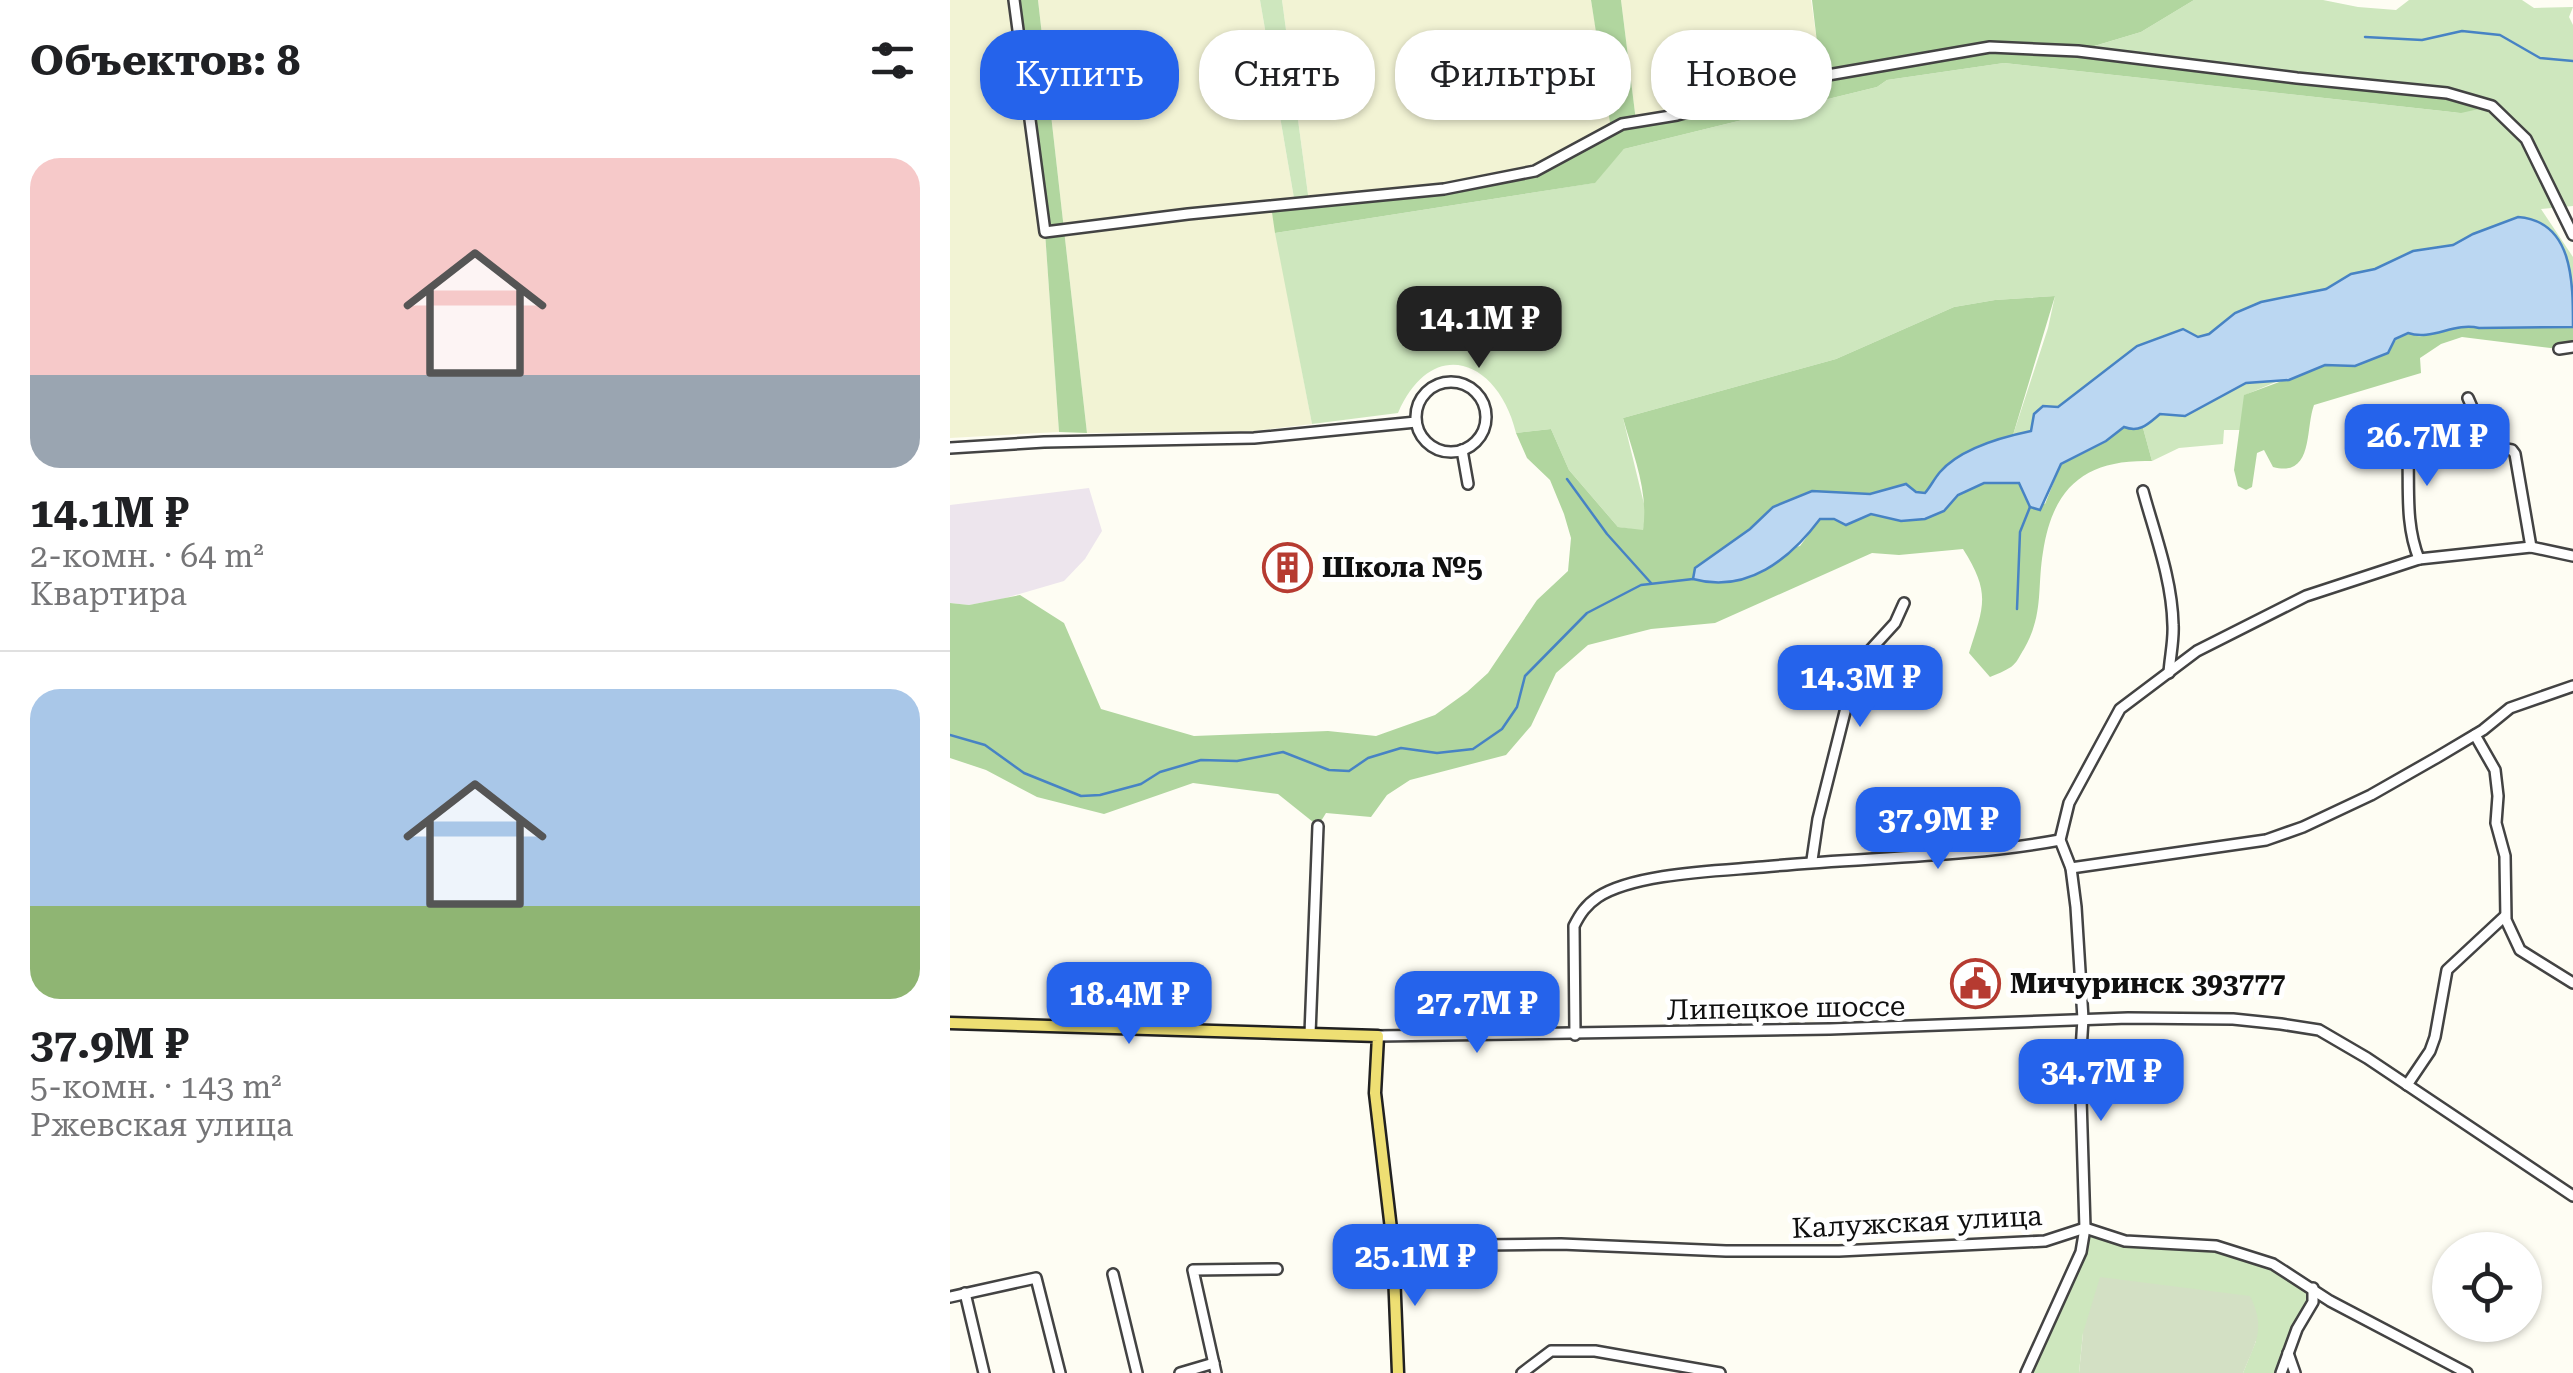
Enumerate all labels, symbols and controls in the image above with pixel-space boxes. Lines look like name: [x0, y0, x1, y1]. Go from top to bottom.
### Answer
chip: Купить: [980, 30, 1179, 120]
chip: Снять: [1199, 30, 1375, 120]
chip: Фильтры: [1395, 30, 1631, 120]
chip: Новое: [1651, 30, 1832, 120]
icon: filters: [865, 33, 920, 88]
text: Объектов: 8: [30, 36, 300, 85]
icon: home: [385, 223, 565, 403]
pin: 14.1M ₽: [1387, 286, 1571, 371]
text: 14.1M ₽: [1419, 299, 1539, 337]
pin: 26.7M ₽: [2335, 404, 2519, 489]
text: 26.7M ₽: [2367, 417, 2487, 455]
text: 14.1M ₽: [30, 488, 188, 537]
text: 2-комн. · 64 m²: [30, 537, 264, 575]
building icon: Школа №5: [1261, 541, 1313, 593]
place label: Школа №5: [1322, 551, 1483, 584]
text: Квартира: [30, 575, 187, 613]
pin: 14.3M ₽: [1768, 645, 1952, 730]
text: 14.3M ₽: [1800, 658, 1920, 696]
icon: home: [385, 754, 565, 934]
pin: 37.9M ₽: [1846, 787, 2030, 872]
text: 37.9M ₽: [1878, 800, 1998, 838]
public building icon: Мичуринск 393777: [1949, 957, 2001, 1009]
pin: 18.4M ₽: [1037, 962, 1221, 1047]
place label: Мичуринск 393777: [2010, 967, 2286, 1000]
pin: 27.7M ₽: [1385, 971, 1569, 1056]
text: 18.4M ₽: [1069, 975, 1189, 1013]
text: 27.7M ₽: [1417, 984, 1537, 1022]
street label: Липецкое шоссе: [1667, 989, 1905, 1027]
text: 37.9M ₽: [30, 1019, 188, 1068]
pin: 34.7M ₽: [2009, 1039, 2193, 1124]
text: 34.7M ₽: [2041, 1052, 2161, 1090]
text: 5-комн. · 143 m²: [30, 1068, 282, 1106]
text: Ржевская улица: [30, 1106, 293, 1144]
street label: Калужская улица: [1791, 1199, 2043, 1245]
pin: 25.1M ₽: [1323, 1224, 1507, 1309]
map controls: [2432, 1232, 2542, 1342]
button: locate: [2432, 1232, 2542, 1342]
text: 25.1M ₽: [1355, 1237, 1475, 1275]

